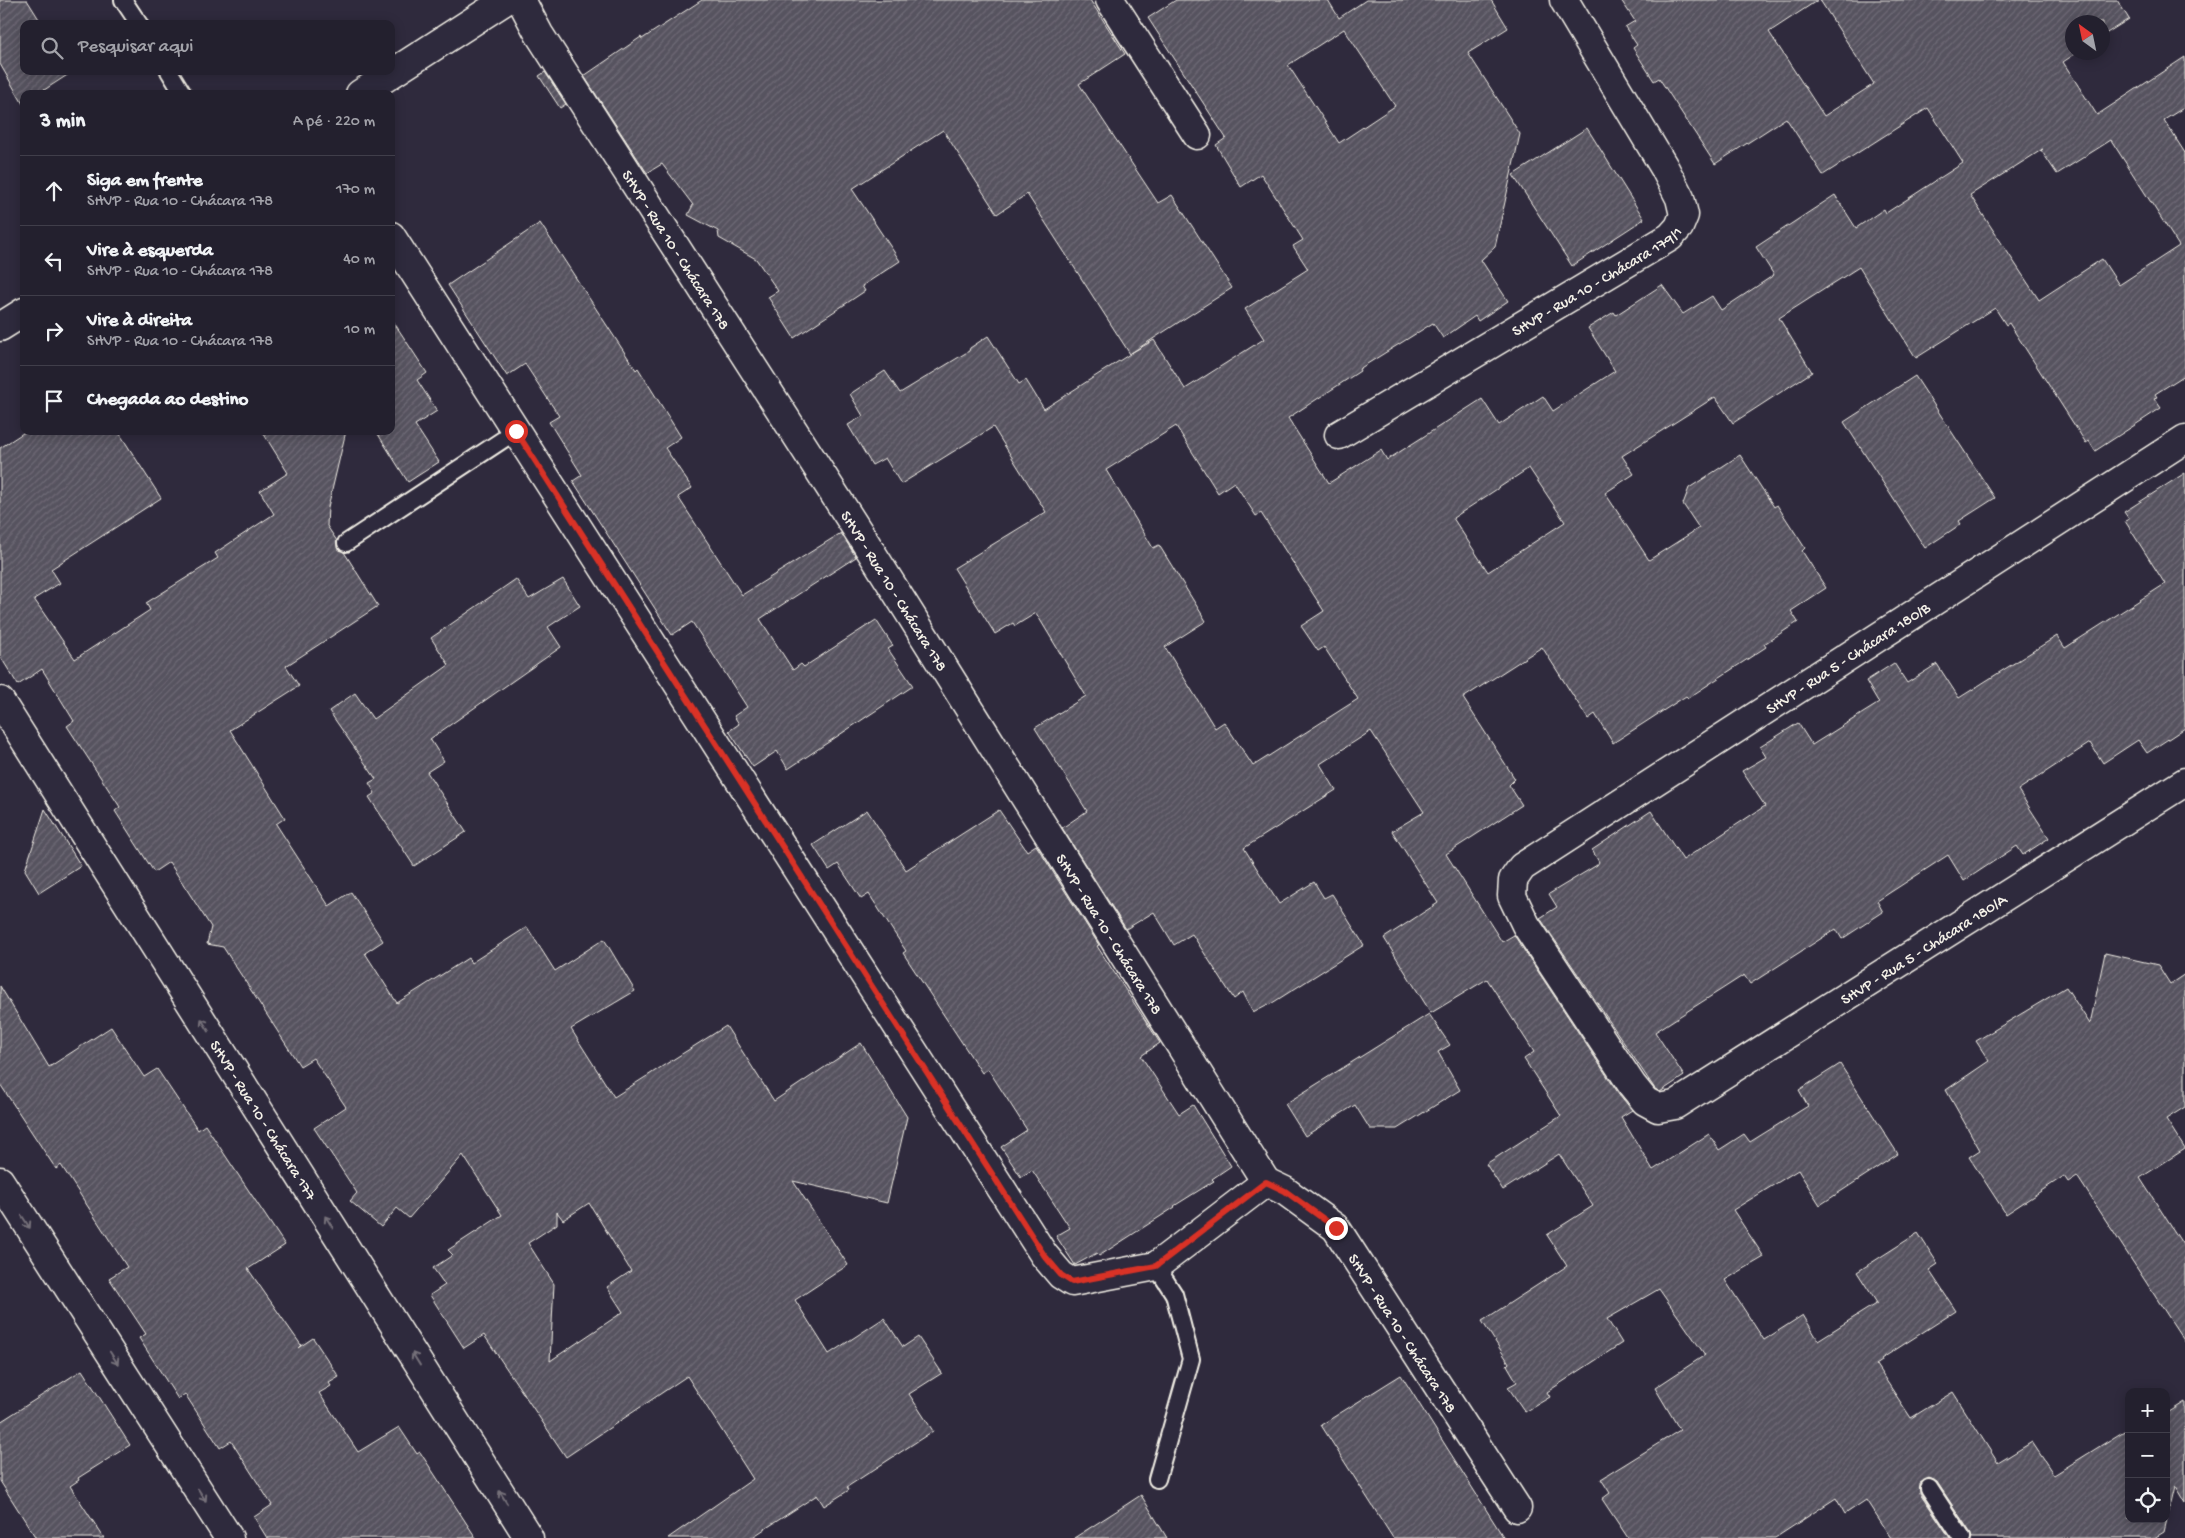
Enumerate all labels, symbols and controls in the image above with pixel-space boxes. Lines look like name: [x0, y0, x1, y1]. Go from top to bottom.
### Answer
north arrow: [2065, 15, 2110, 60]
search box: [20, 20, 395, 75]
icon: search: [38, 34, 66, 62]
text: Pesquisar aqui: [78, 36, 193, 59]
text: 3 min: [40, 110, 85, 135]
text: A pé · 220 m: [293, 113, 375, 132]
street label: SHVP - Rua 10 - Chácara 178: [616, 167, 732, 335]
text: Siga em frente: [87, 170, 203, 193]
icon: ahead: [40, 177, 68, 205]
text: 170 m: [336, 181, 375, 200]
text: SHVP - Rua 10 - Chácara 178: [87, 193, 273, 212]
street label: SHVP - Rua 10 - Chácara 179/1: [1509, 224, 1688, 342]
text: Vire à esquerda: [87, 240, 213, 263]
icon: left: [40, 247, 68, 275]
text: 40 m: [343, 251, 375, 270]
text: SHVP - Rua 10 - Chácara 178: [87, 263, 273, 282]
text: Vire à direita: [87, 310, 192, 333]
icon: right: [40, 317, 68, 345]
text: 10 m: [344, 321, 375, 340]
text: SHVP - Rua 10 - Chácara 178: [87, 333, 273, 352]
icon: arrive: [40, 387, 68, 415]
text: Chegada ao destino: [87, 389, 248, 412]
route start: [505, 420, 528, 443]
street label: SHVP - Rua 10 - Chácara 178: [835, 508, 950, 676]
street label: SHVP - Rua 5 - Chácara 180/B: [1763, 599, 1935, 720]
street label: SHVP - Rua 10 - Chácara 178: [1050, 851, 1165, 1019]
street label: SHVP - Rua 5 - Chácara 180/A: [1838, 891, 2013, 1011]
one-way arrow: [200, 1019, 210, 1033]
street label: SHVP - Rua 10 - Chácara 177: [204, 1038, 319, 1205]
one-way arrow: [22, 1214, 32, 1228]
one-way arrow: [324, 1215, 334, 1229]
route end: [1325, 1217, 1348, 1240]
street label: SHVP - Rua 10 - Chácara 178: [1342, 1251, 1459, 1418]
one-way arrow: [109, 1351, 119, 1365]
one-way arrow: [410, 1353, 420, 1367]
map controls: [2125, 1388, 2170, 1523]
button: +: [2125, 1388, 2170, 1433]
button: −: [2125, 1433, 2170, 1478]
button: locate: [2125, 1478, 2170, 1523]
one-way arrow: [197, 1488, 207, 1502]
one-way arrow: [497, 1490, 507, 1504]

